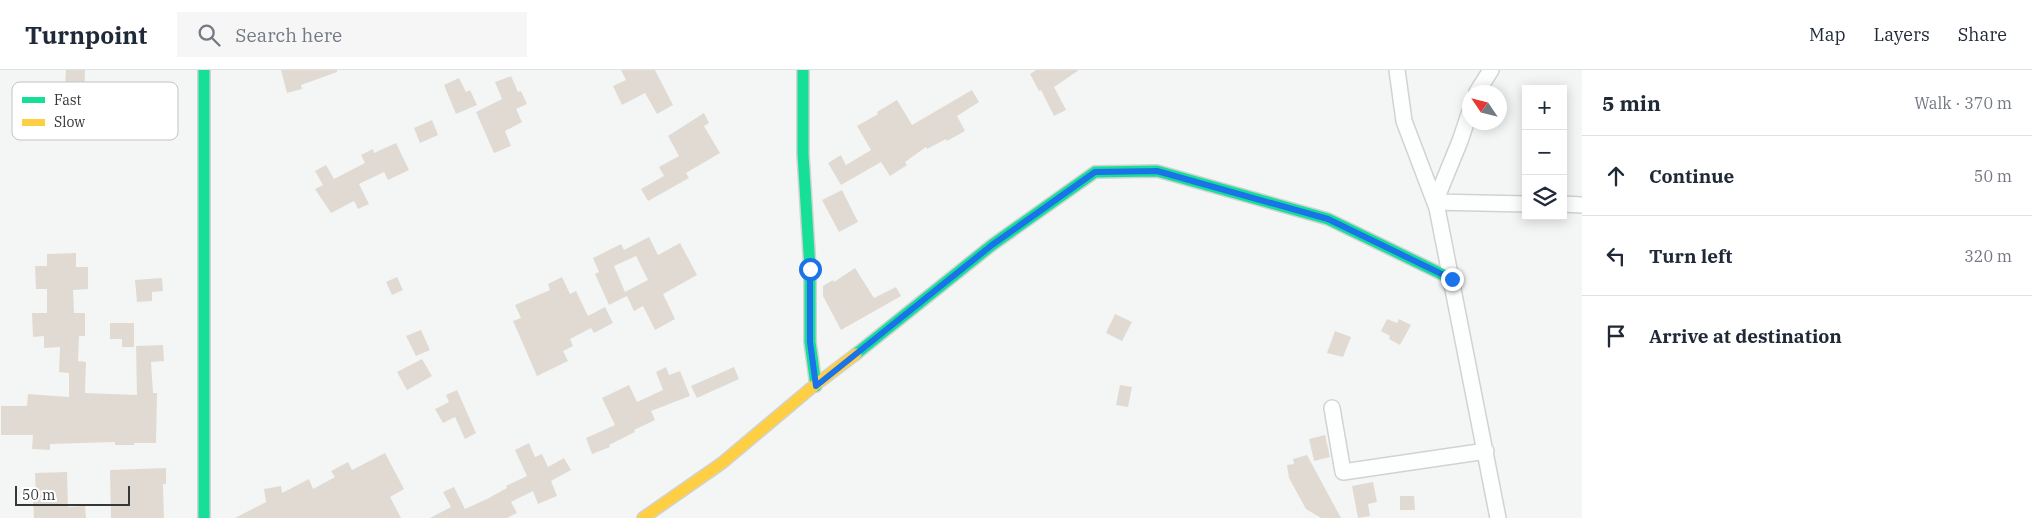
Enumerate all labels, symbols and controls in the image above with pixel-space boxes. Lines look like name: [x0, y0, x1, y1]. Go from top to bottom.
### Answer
search box: [177, 12, 527, 57]
text: Turnpoint: [25, 19, 147, 51]
icon: search: [195, 21, 223, 49]
text: Search here: [235, 23, 342, 47]
text: Map: [1809, 23, 1846, 46]
text: Layers: [1874, 23, 1930, 46]
text: Share: [1958, 23, 2007, 46]
legend: [12, 82, 178, 140]
north arrow: [1462, 85, 1507, 130]
map controls: [1522, 85, 1567, 220]
button: +: [1522, 85, 1567, 130]
text: 5 min: [1602, 89, 1661, 117]
text: Fast: [54, 91, 82, 109]
text: Walk · 370 m: [1914, 93, 2012, 113]
text: Slow: [54, 113, 85, 131]
button: −: [1522, 130, 1567, 175]
icon: ahead: [1602, 162, 1630, 190]
text: Continue: [1649, 164, 1734, 188]
text: 50 m: [1974, 166, 2012, 186]
button: layers: [1522, 175, 1567, 220]
icon: left: [1602, 242, 1630, 270]
text: Turn left: [1649, 244, 1732, 268]
text: 320 m: [1964, 246, 2012, 266]
route start: [799, 258, 822, 281]
route end: [1441, 268, 1464, 291]
icon: arrive: [1602, 322, 1630, 350]
text: Arrive at destination: [1649, 324, 1842, 348]
scale bar: [15, 483, 130, 506]
text: 50 m: [22, 486, 55, 504]

